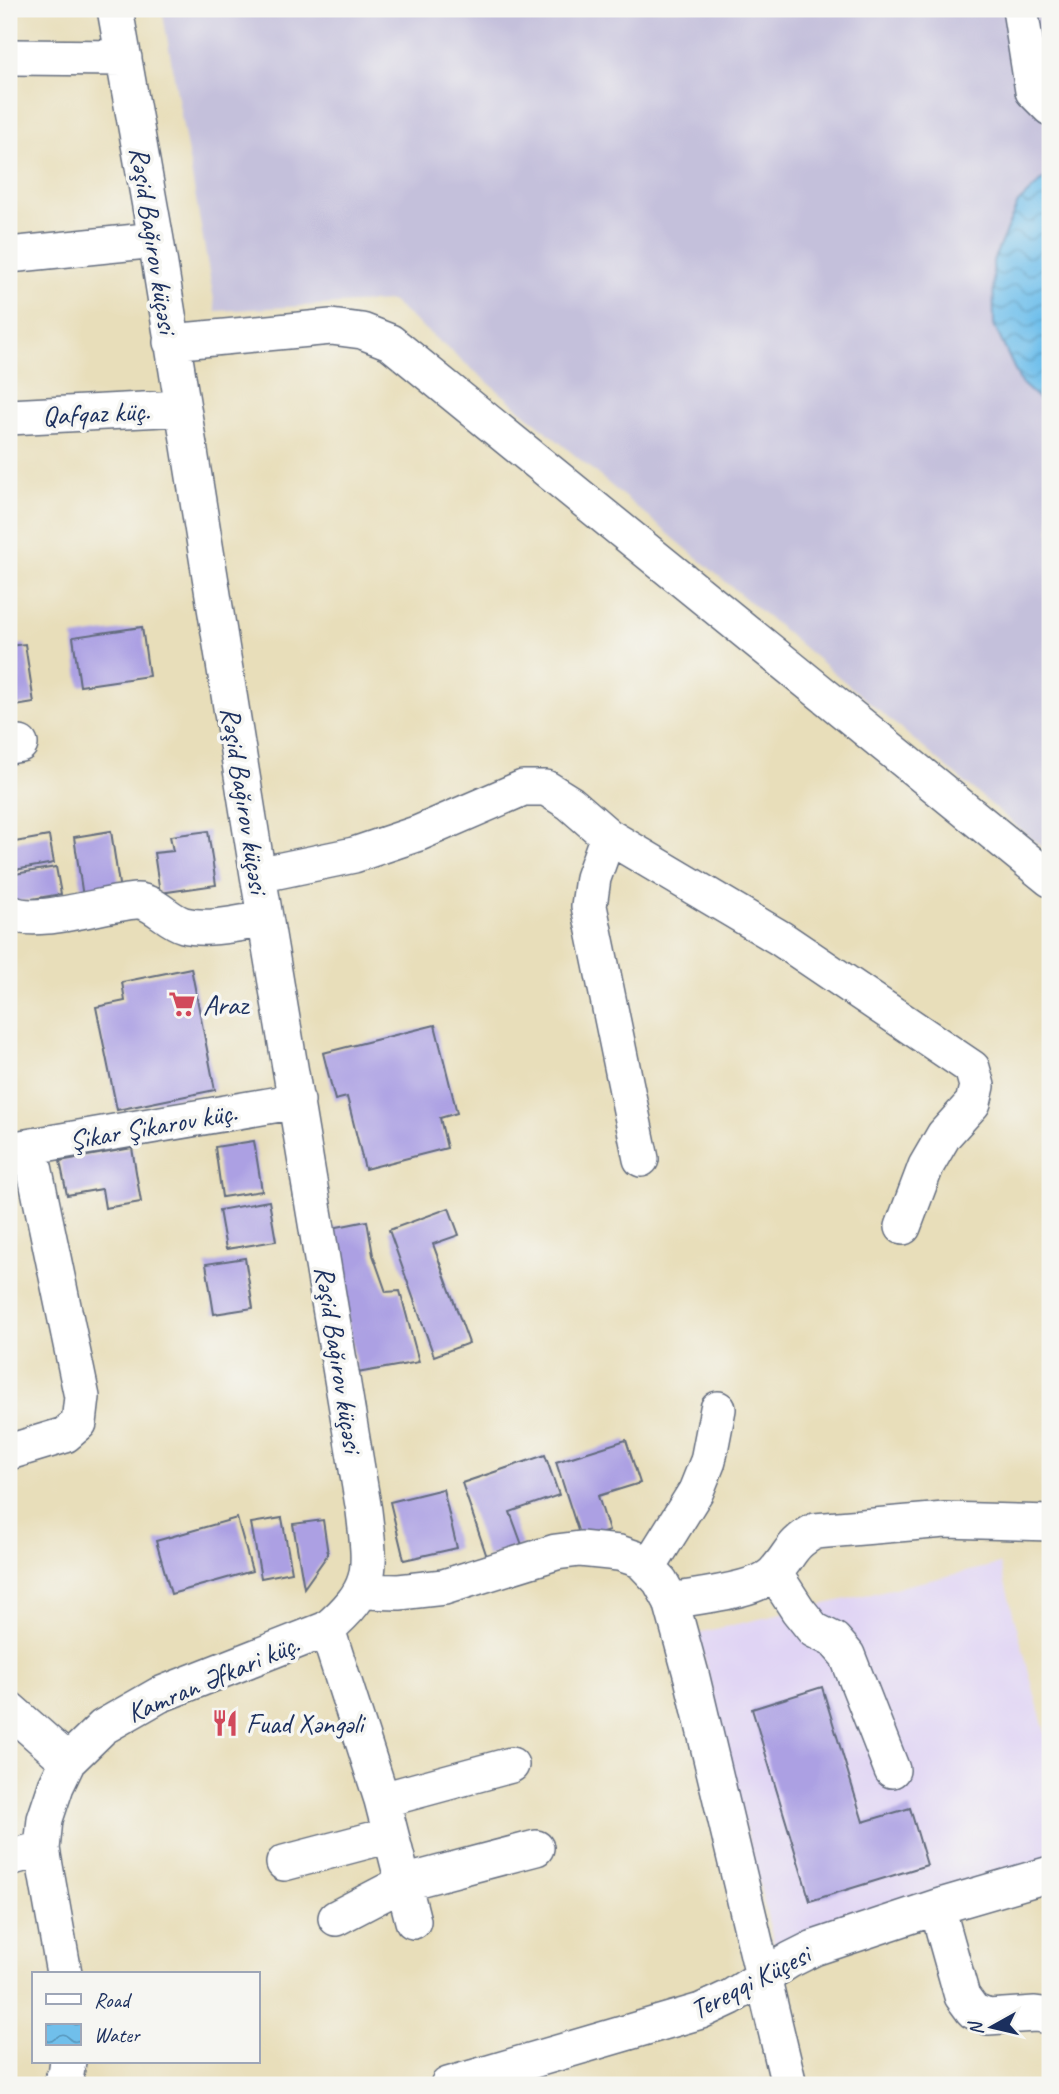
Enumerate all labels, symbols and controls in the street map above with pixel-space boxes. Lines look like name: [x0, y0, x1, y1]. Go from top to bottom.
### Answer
street label: Rəşid Bağırov küçəsi: [122, 144, 187, 339]
street label: Qafqaz küç.: [41, 393, 151, 433]
street label: Rəşid Bağırov küçəsi: [213, 704, 278, 899]
place label: Araz: [203, 987, 250, 1022]
supermarket icon: Araz: [167, 989, 197, 1019]
street label: Şikar Şikarov küç.: [66, 1094, 240, 1158]
street label: Rəşid Bağırov küçəsi: [307, 1263, 372, 1458]
street label: Kamran Əfkari küç.: [121, 1626, 305, 1730]
place label: Fuad Xəngəli: [246, 1706, 367, 1741]
restaurant icon: Fuad Xəngəli: [210, 1708, 240, 1738]
street label: Tereqqi Küçesi: [684, 1935, 819, 2027]
legend: [32, 1972, 259, 2062]
text: Road: [94, 1987, 133, 2013]
north arrow: [958, 1993, 1028, 2062]
text: N: [963, 2019, 989, 2037]
text: Water: [94, 2022, 141, 2048]

